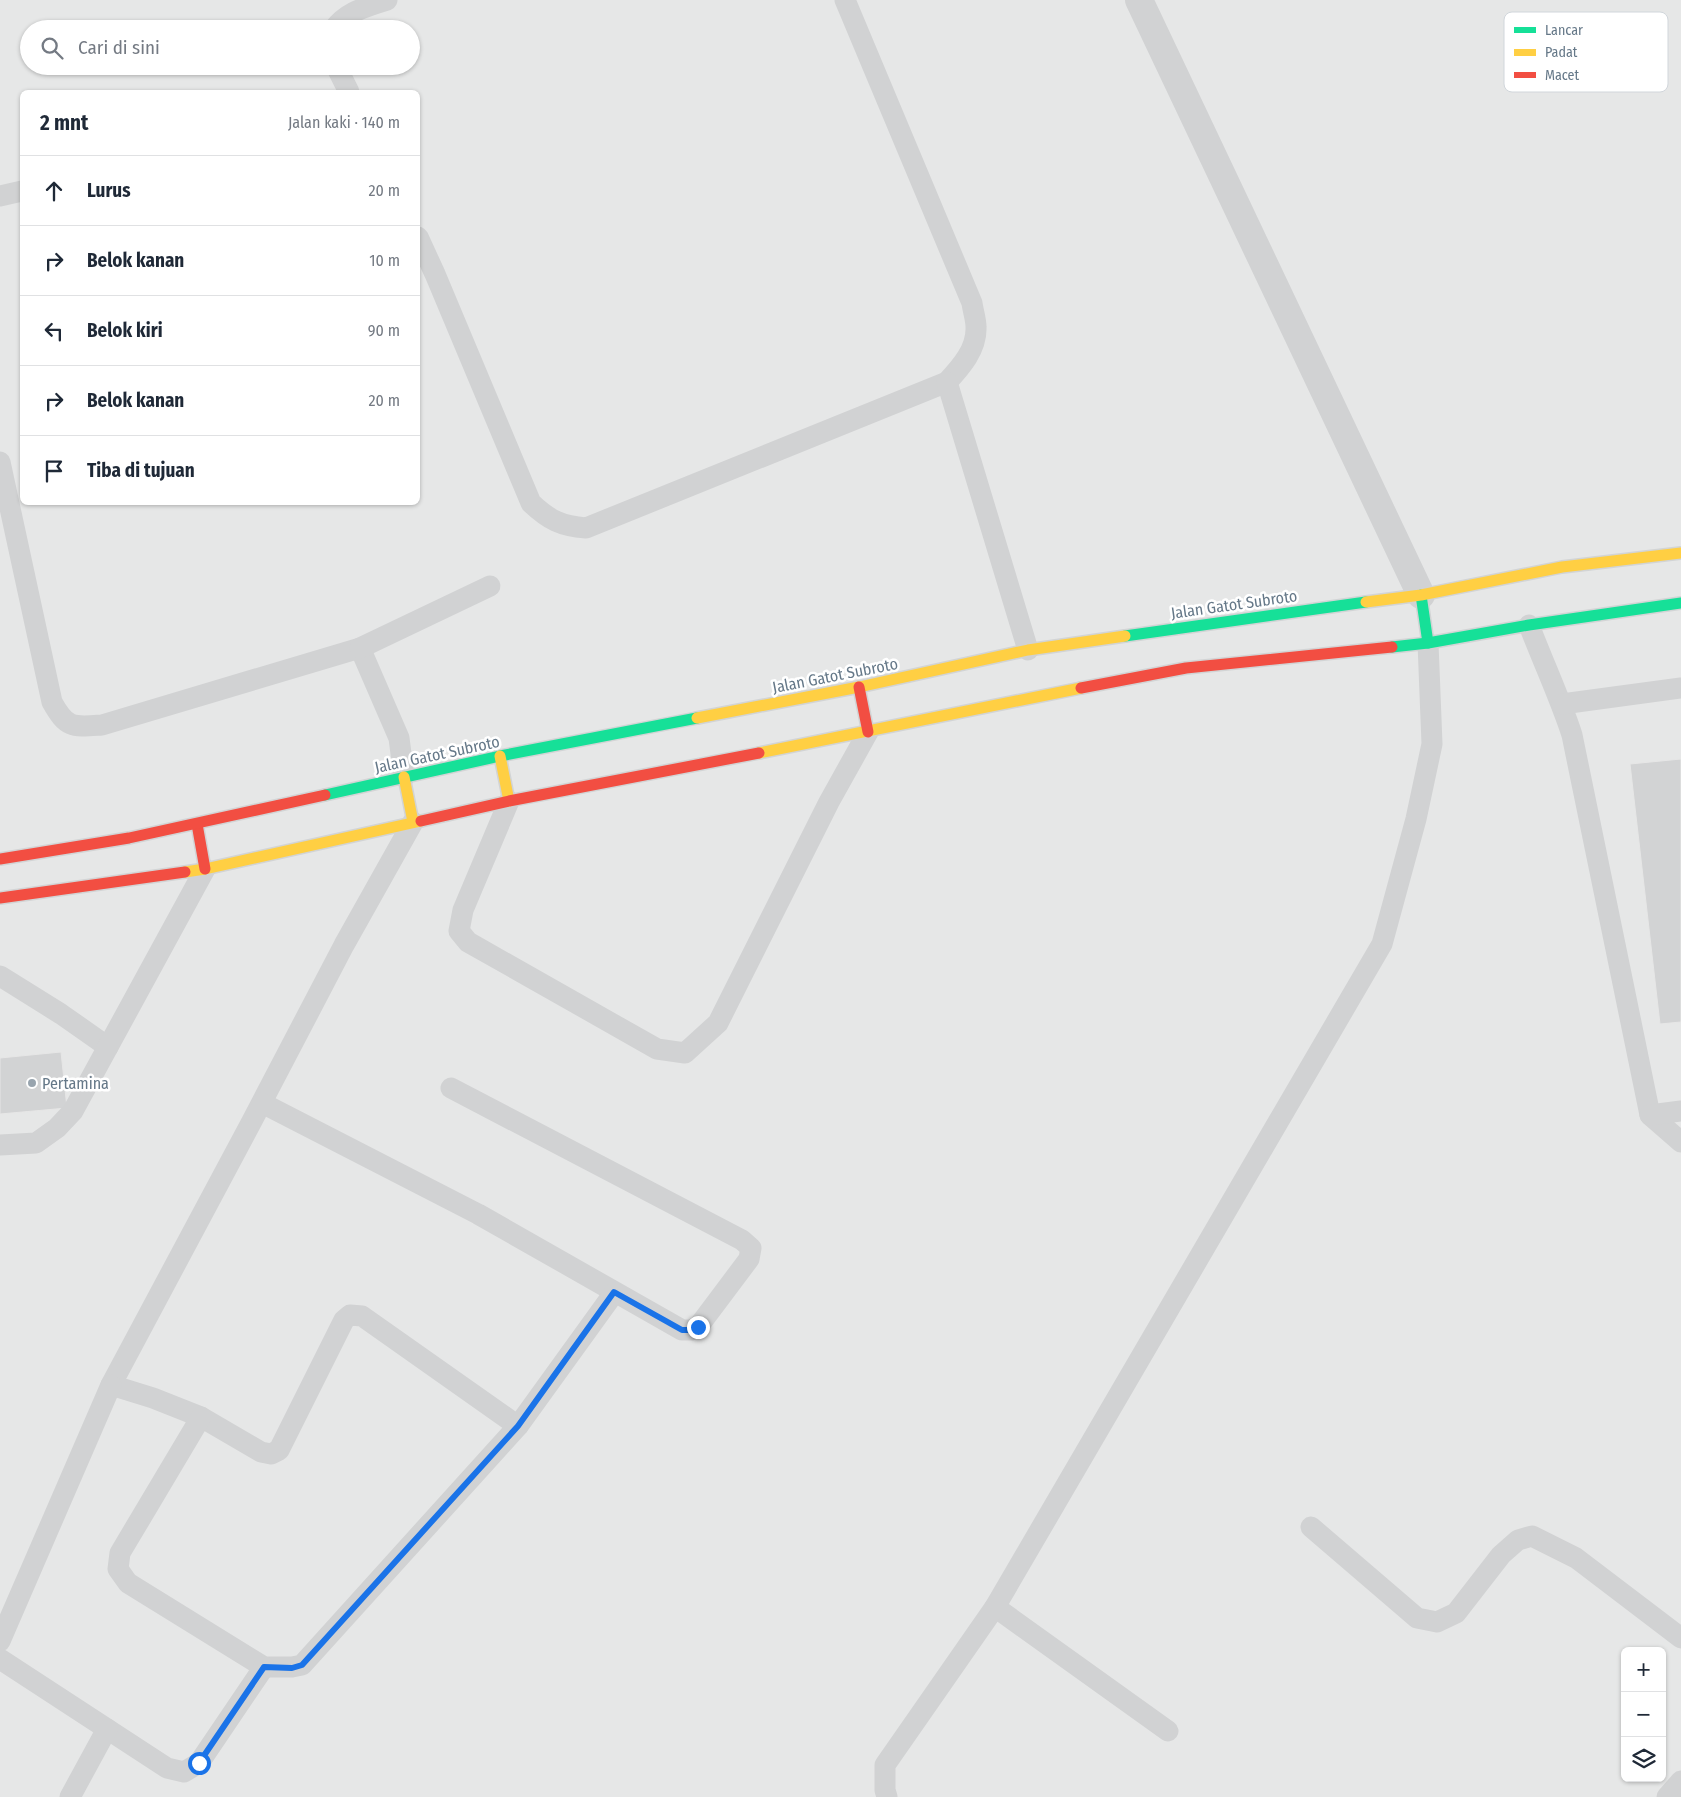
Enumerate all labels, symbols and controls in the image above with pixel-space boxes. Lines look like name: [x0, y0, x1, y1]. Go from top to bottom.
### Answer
legend: [1504, 12, 1668, 92]
search box: [20, 20, 420, 75]
text: Lancar: [1545, 22, 1583, 39]
icon: search: [38, 34, 66, 62]
text: Cari di sini: [78, 36, 160, 59]
text: Padat: [1545, 44, 1578, 61]
text: Macet: [1545, 67, 1579, 84]
text: 2 mnt: [40, 110, 89, 136]
text: Jalan kaki · 140 m: [288, 113, 400, 132]
icon: ahead: [40, 177, 68, 205]
text: Lurus: [87, 179, 131, 202]
text: 20 m: [369, 181, 400, 200]
icon: right: [40, 247, 68, 275]
text: Belok kanan: [87, 249, 184, 272]
text: 10 m: [369, 251, 400, 270]
icon: left: [40, 317, 68, 345]
text: Belok kiri: [87, 319, 163, 342]
text: 90 m: [368, 321, 400, 340]
icon: right: [40, 387, 68, 415]
text: Belok kanan: [87, 389, 184, 412]
text: 20 m: [369, 391, 400, 410]
icon: arrive: [40, 457, 68, 485]
text: Tiba di tujuan: [87, 459, 195, 482]
street label: Jalan Gatot Subroto: [1170, 586, 1298, 623]
street label: Jalan Gatot Subroto: [771, 654, 899, 697]
street label: Jalan Gatot Subroto: [373, 732, 501, 777]
place label: Pertamina: [42, 1074, 109, 1093]
marker: Pertamina: [26, 1077, 38, 1089]
route end: [687, 1316, 710, 1339]
map controls: [1621, 1647, 1666, 1782]
button: +: [1621, 1647, 1666, 1692]
button: −: [1621, 1692, 1666, 1737]
button: layers: [1621, 1737, 1666, 1782]
route start: [188, 1752, 211, 1775]

